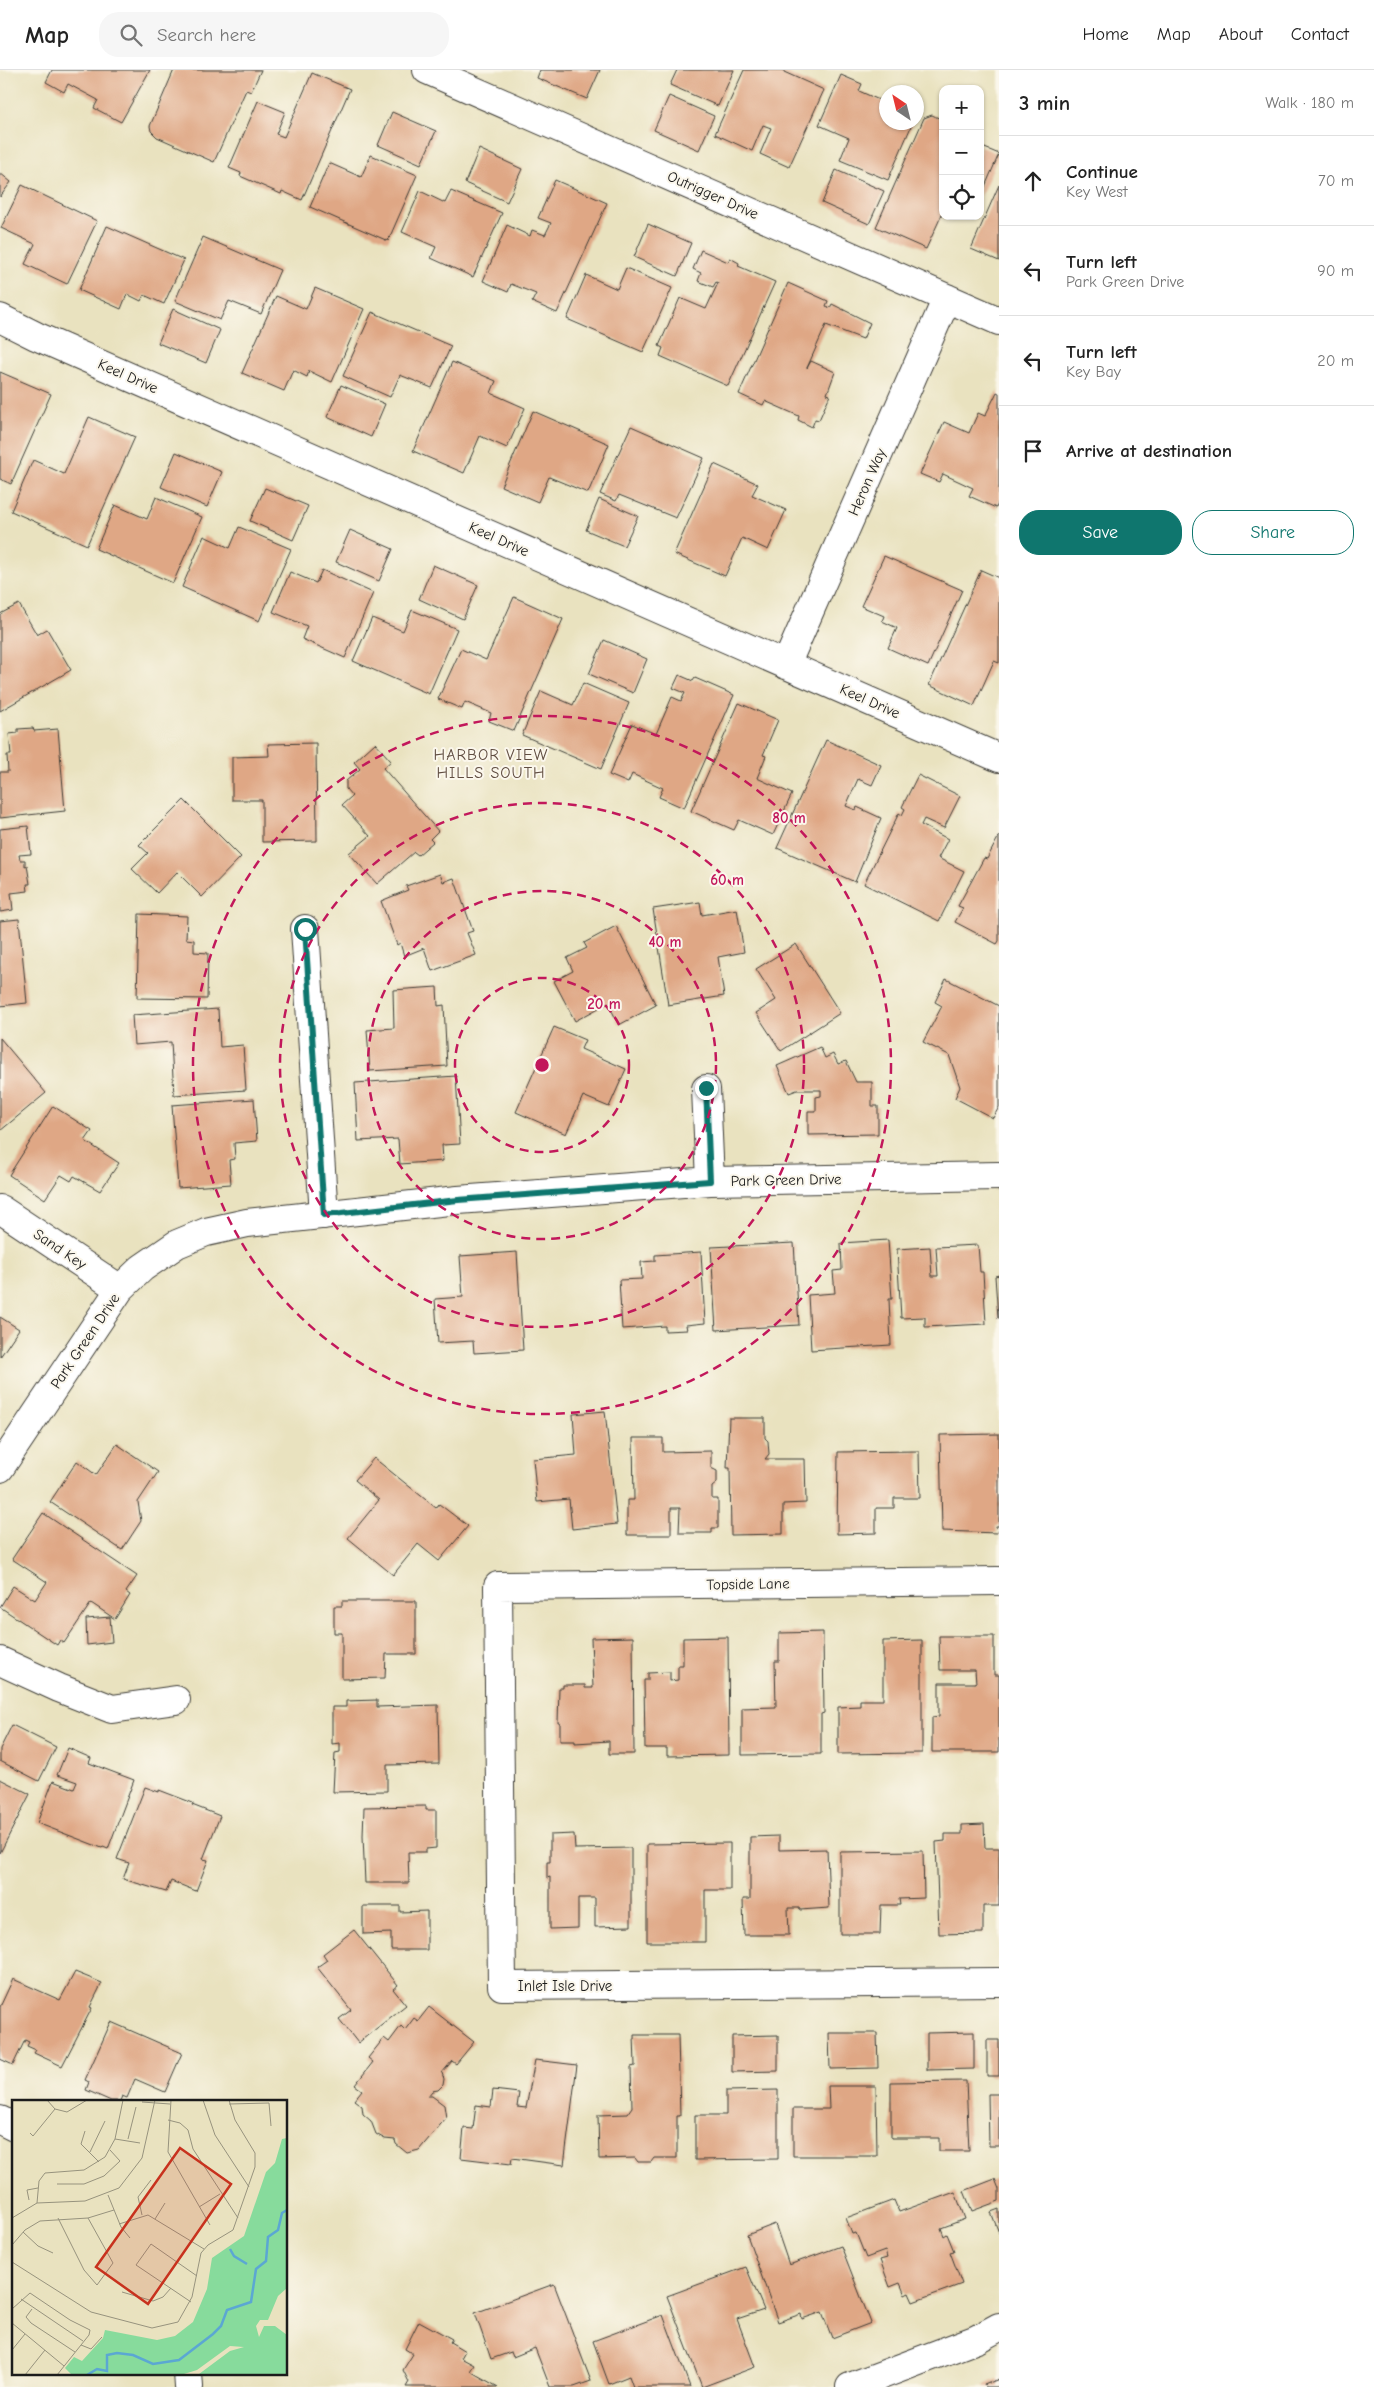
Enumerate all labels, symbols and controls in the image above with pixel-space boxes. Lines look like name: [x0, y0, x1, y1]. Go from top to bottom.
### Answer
search box: [99, 12, 449, 57]
text: Map: [25, 21, 69, 49]
icon: search: [117, 21, 145, 49]
text: Search here: [157, 24, 256, 46]
text: Home: [1082, 24, 1129, 45]
text: Map: [1157, 24, 1191, 45]
text: About: [1219, 24, 1263, 45]
text: Contact: [1291, 24, 1349, 45]
north arrow: [879, 85, 924, 130]
map controls: [939, 85, 984, 220]
button: +: [939, 85, 984, 130]
text: 3 min: [1019, 91, 1070, 115]
text: Walk · 180 m: [1265, 94, 1354, 112]
button: −: [939, 130, 984, 175]
text: Continue: [1066, 161, 1138, 183]
street label: Outrigger Drive: [665, 167, 762, 223]
icon: ahead: [1019, 167, 1047, 195]
text: 70 m: [1318, 172, 1354, 190]
button: locate: [939, 175, 984, 220]
text: Key West: [1066, 183, 1128, 201]
text: Turn left: [1066, 251, 1137, 273]
icon: left: [1019, 257, 1047, 285]
text: 90 m: [1317, 262, 1354, 280]
text: Park Green Drive: [1066, 273, 1184, 291]
text: Turn left: [1066, 341, 1137, 363]
icon: left: [1019, 347, 1047, 375]
text: 20 m: [1317, 352, 1354, 370]
street label: Keel Drive: [95, 355, 161, 397]
text: Key Bay: [1066, 363, 1121, 381]
icon: arrive: [1019, 437, 1047, 465]
text: Arrive at destination: [1066, 440, 1232, 462]
street label: Heron Way: [844, 445, 890, 518]
button: Save: [1019, 510, 1182, 555]
button: Share: [1192, 510, 1354, 555]
street label: Keel Drive: [466, 518, 532, 560]
street label: Keel Drive: [837, 680, 903, 722]
district label: HARBOR VIEW HILLS SOUTH: [434, 746, 548, 782]
text: 80 m: [772, 809, 806, 827]
text: 60 m: [710, 871, 744, 889]
route start: [294, 918, 317, 941]
text: 40 m: [649, 933, 682, 951]
text: 20 m: [587, 995, 621, 1013]
centre of rings: [533, 1056, 551, 1074]
route end: [695, 1077, 718, 1100]
street label: Park Green Drive: [730, 1170, 842, 1190]
street label: Sand Key: [30, 1225, 90, 1273]
street label: Park Green Drive: [47, 1290, 124, 1392]
street label: Topside Lane: [706, 1574, 790, 1594]
street label: Inlet Isle Drive: [518, 1977, 613, 1995]
inset map: [12, 2100, 288, 2374]

